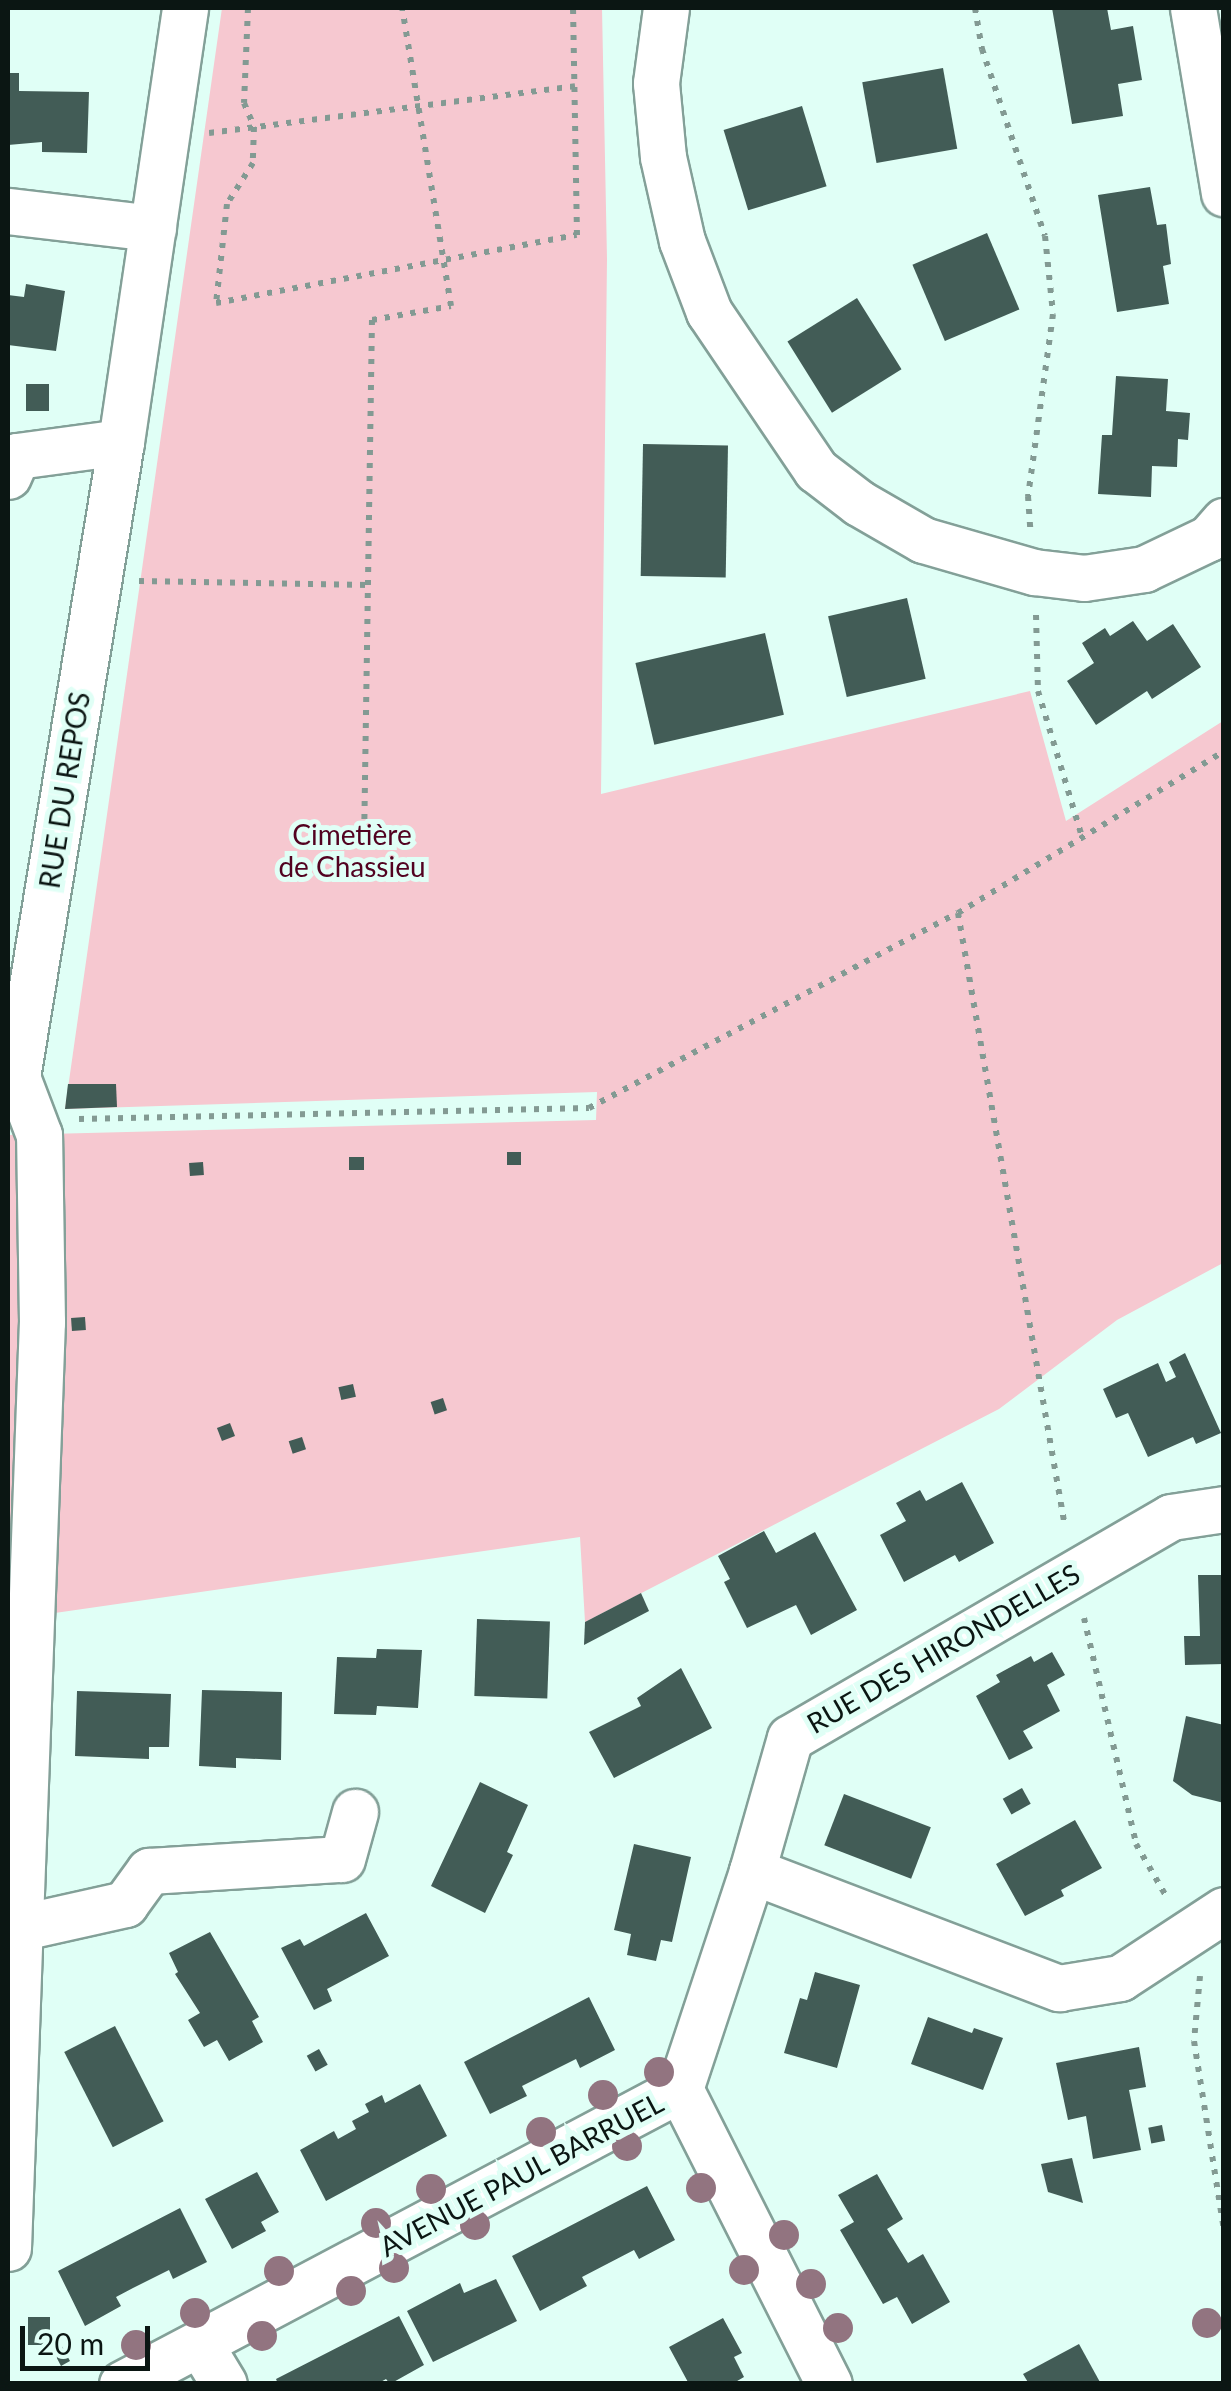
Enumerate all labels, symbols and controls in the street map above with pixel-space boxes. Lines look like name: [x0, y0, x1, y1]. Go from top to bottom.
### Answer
street label: RUE DU REPOS: [32, 689, 96, 891]
park label: Cimetière de Chassieu: [278, 817, 426, 883]
street label: RUE DES HIRONDELLES: [801, 1556, 1085, 1740]
street label: AVENUE PAUL BARRUEL: [373, 2085, 669, 2263]
scale bar: [25, 2306, 155, 2368]
text: 20 m: [37, 2325, 104, 2361]

